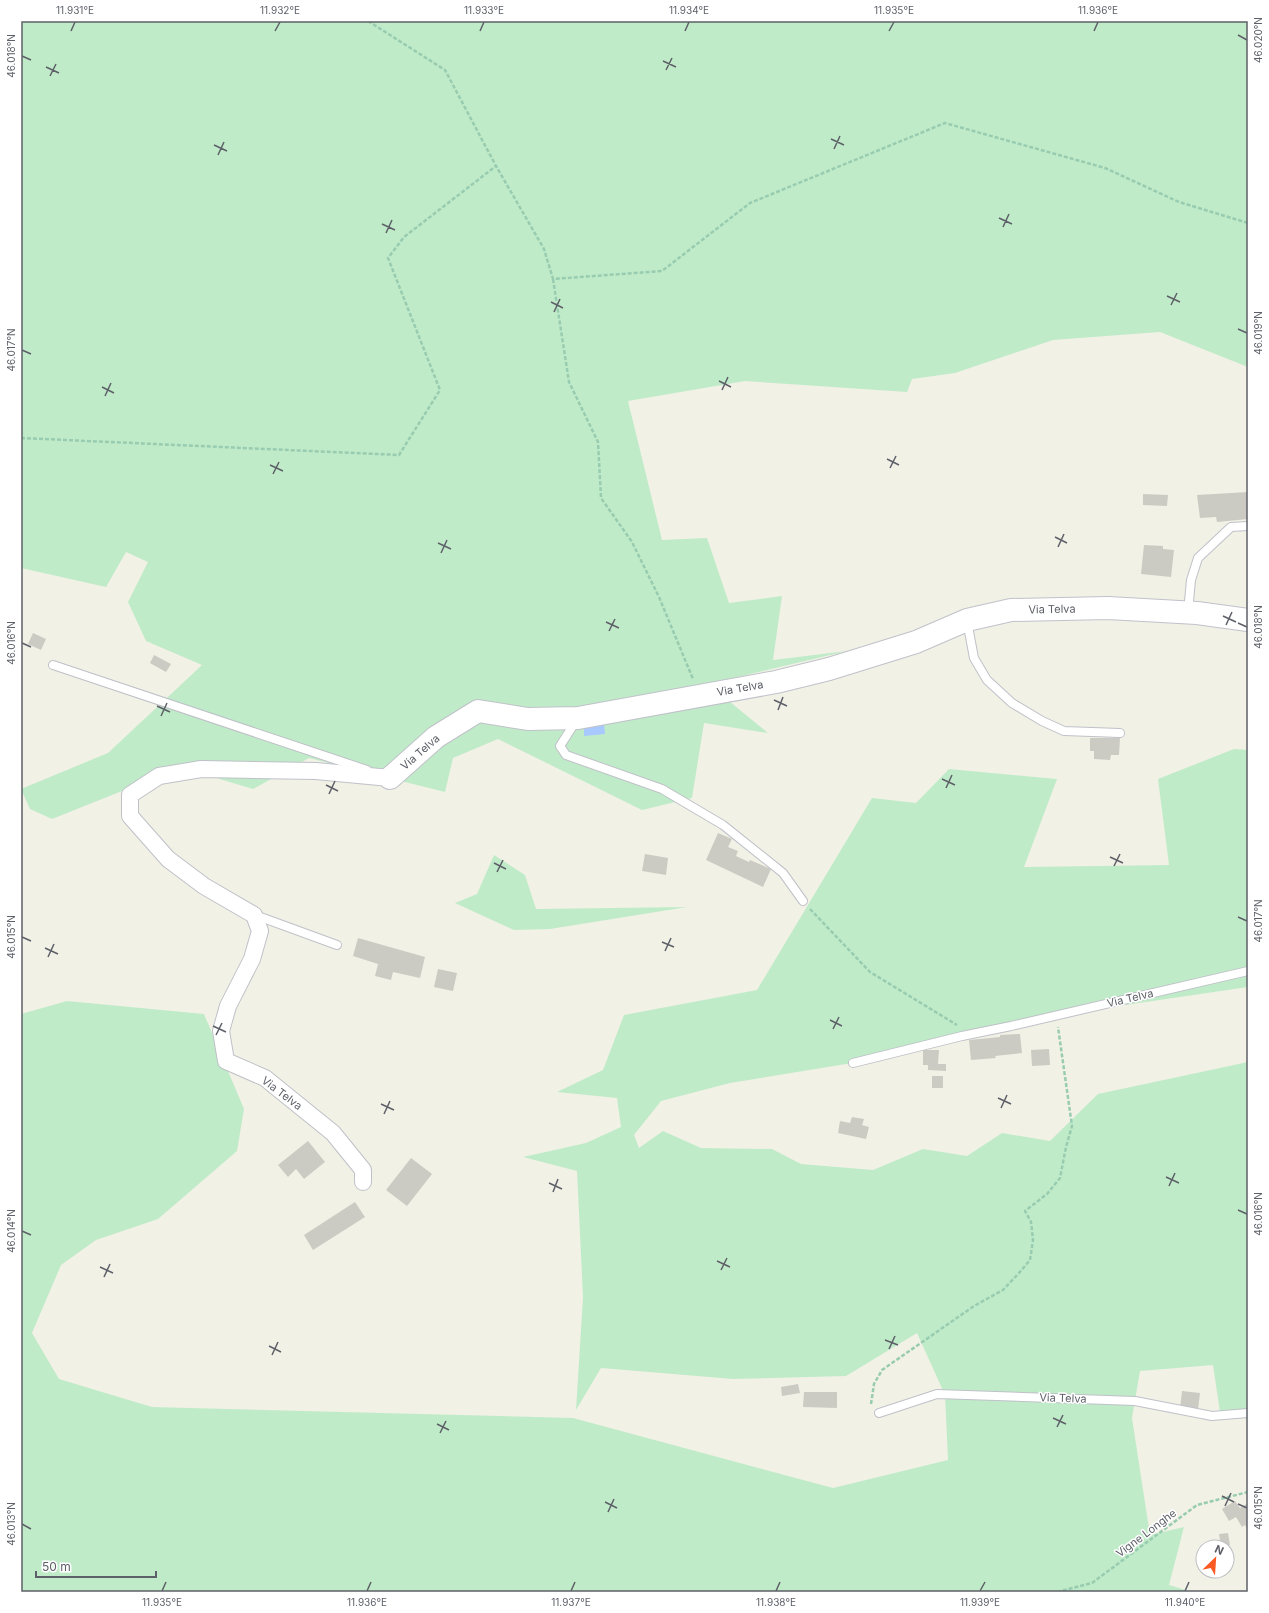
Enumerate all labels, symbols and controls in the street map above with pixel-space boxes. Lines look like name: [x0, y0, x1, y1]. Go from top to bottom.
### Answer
text: 11.931°E: [56, 4, 94, 16]
text: 11.932°E: [260, 4, 300, 16]
text: 11.933°E: [464, 4, 504, 16]
text: 11.934°E: [669, 4, 709, 16]
text: 11.935°E: [874, 4, 914, 16]
text: 11.936°E: [1078, 4, 1118, 16]
text: 46.020°N: [1252, 17, 1264, 63]
text: 46.018°N: [5, 34, 17, 78]
text: 46.019°N: [1252, 311, 1264, 355]
text: 46.017°N: [5, 328, 17, 372]
street label: Via Telva: [1028, 602, 1076, 616]
text: 46.018°N: [1252, 605, 1264, 649]
text: 46.016°N: [5, 621, 17, 665]
street label: Via Telva: [716, 677, 764, 699]
street label: Via Telva: [398, 731, 442, 773]
text: 46.017°N: [1252, 899, 1264, 943]
text: 46.015°N: [5, 915, 17, 959]
street label: Via Telva: [1105, 986, 1155, 1010]
street label: Via Telva: [259, 1073, 305, 1113]
text: 46.016°N: [1252, 1192, 1264, 1236]
text: 46.014°N: [5, 1209, 17, 1253]
street label: Via Telva: [1039, 1390, 1087, 1406]
text: 46.015°N: [1252, 1486, 1264, 1530]
text: 46.013°N: [5, 1502, 17, 1546]
street label: Vigne Longhe: [1113, 1506, 1179, 1560]
north arrow: [1195, 1539, 1235, 1579]
text: N: [1212, 1542, 1226, 1558]
scale bar: [36, 1553, 156, 1579]
text: 50 m: [42, 1559, 71, 1574]
text: 11.935°E: [142, 1596, 182, 1608]
text: 11.936°E: [347, 1596, 387, 1608]
text: 11.937°E: [551, 1596, 591, 1608]
text: 11.938°E: [756, 1596, 796, 1608]
text: 11.939°E: [960, 1596, 1000, 1608]
text: 11.940°E: [1165, 1596, 1205, 1608]

